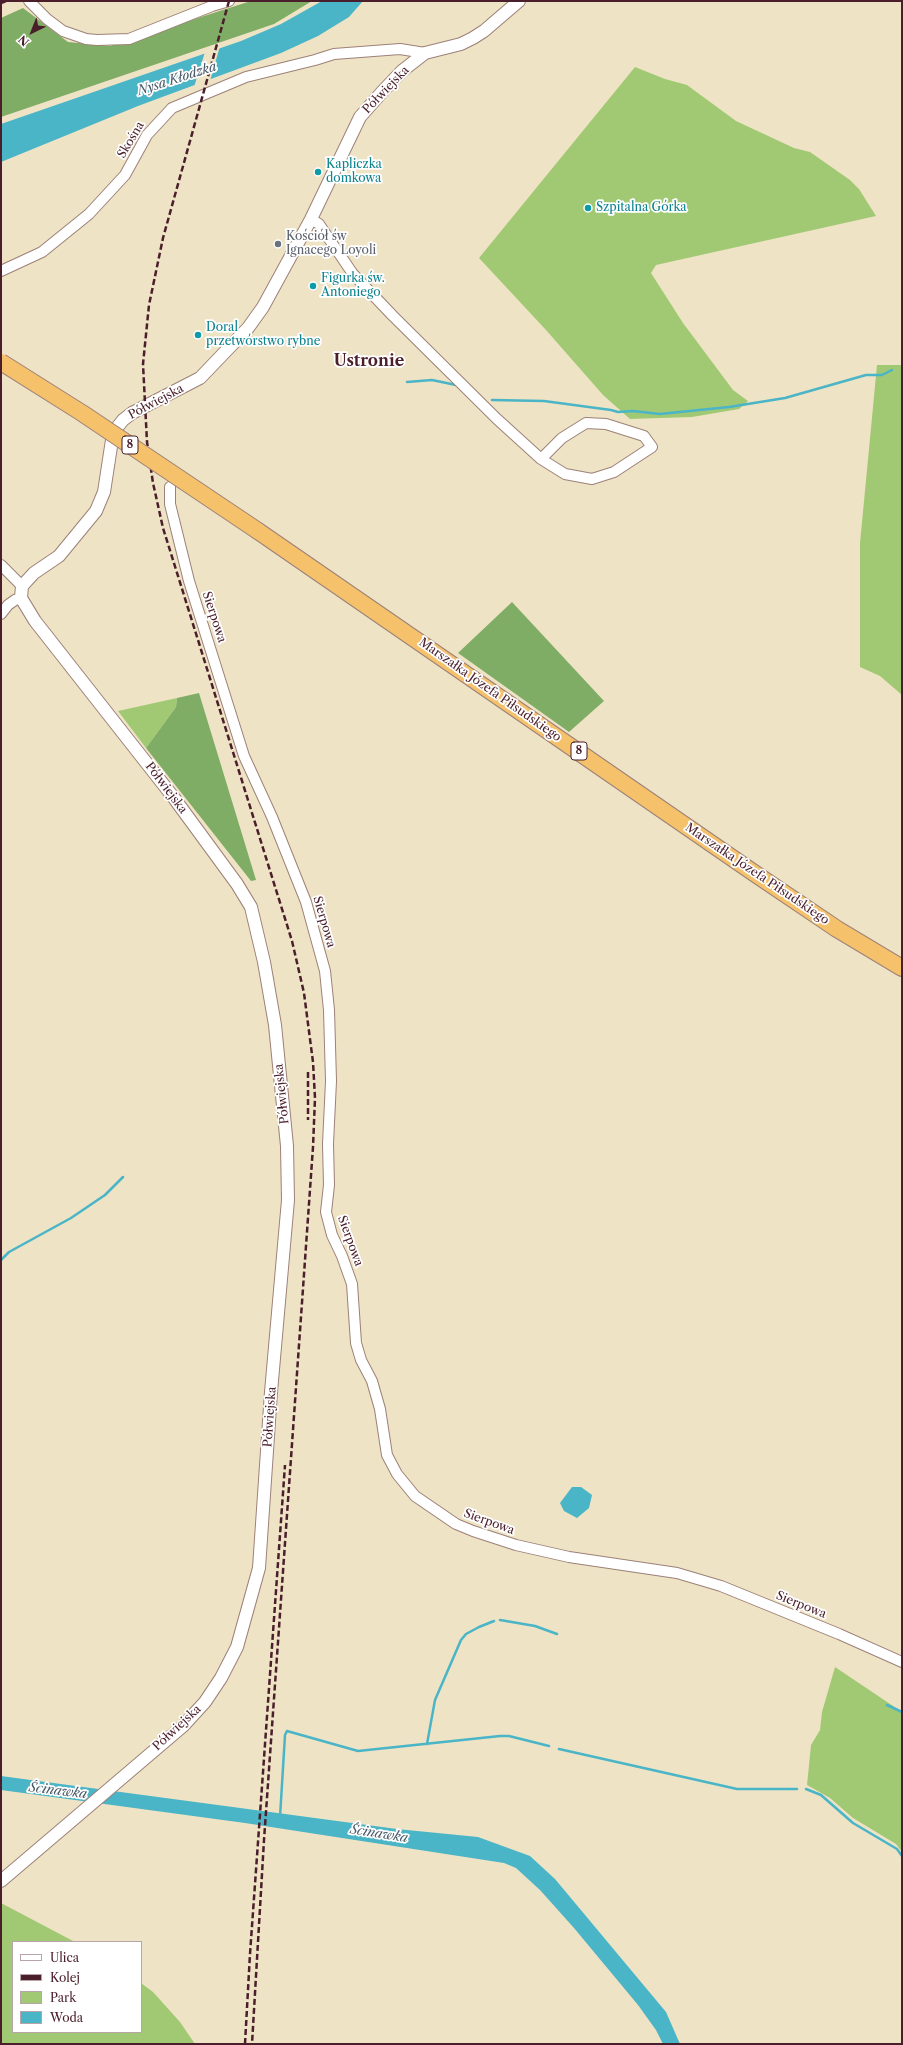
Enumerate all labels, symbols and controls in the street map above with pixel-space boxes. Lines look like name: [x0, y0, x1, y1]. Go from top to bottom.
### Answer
north arrow: [12, 12, 52, 52]
text: N: [16, 32, 32, 49]
water label: Nysa Kłodzka: [135, 59, 219, 99]
street label: Półwiejska: [360, 63, 412, 117]
street label: Skośna: [115, 119, 147, 161]
place label: Kapliczka domkowa: [326, 158, 382, 186]
marker: Kapliczka domkowa: [313, 167, 323, 177]
place label: Szpitalna Górka: [596, 201, 687, 215]
marker: Szpitalna Górka: [583, 203, 593, 213]
place label: Kościół św Ignacego Loyoli: [286, 230, 376, 258]
marker: Kościół św Ignacego Loyoli: [273, 239, 283, 249]
place label: Figurka św. Antoniego: [321, 272, 385, 300]
marker: Figurka św. Antoniego: [308, 281, 318, 291]
place label: Doral przetwórstwo rybne: [206, 321, 320, 349]
marker: Doral przetwórstwo rybne: [193, 330, 203, 340]
district label: Ustronie: [334, 351, 404, 371]
street label: Półwiejska: [126, 381, 186, 423]
road number: 8: [122, 436, 138, 454]
street label: Sierpowa: [199, 590, 229, 644]
street label: Marszałka Józefa Piłsudskiego: [416, 635, 564, 745]
road number: 8: [571, 742, 587, 760]
street label: Półwiejska: [142, 759, 190, 817]
street label: Marszałka Józefa Piłsudskiego: [682, 820, 832, 928]
street label: Sierpowa: [310, 895, 338, 949]
street label: Półwiejska: [272, 1063, 292, 1125]
street label: Sierpowa: [334, 1214, 366, 1268]
street label: Półwiejska: [261, 1386, 279, 1448]
street label: Sierpowa: [462, 1506, 516, 1538]
street label: Sierpowa: [774, 1588, 828, 1622]
street label: Półwiejska: [150, 1702, 204, 1754]
water label: Ścinawka: [28, 1780, 88, 1802]
water label: Ścinawka: [349, 1822, 409, 1846]
legend: [12, 1941, 142, 2033]
text: Ulica: [50, 1950, 79, 1965]
text: Kolej: [50, 1970, 80, 1985]
text: Park: [50, 1990, 76, 2005]
text: Woda: [50, 2010, 83, 2025]

